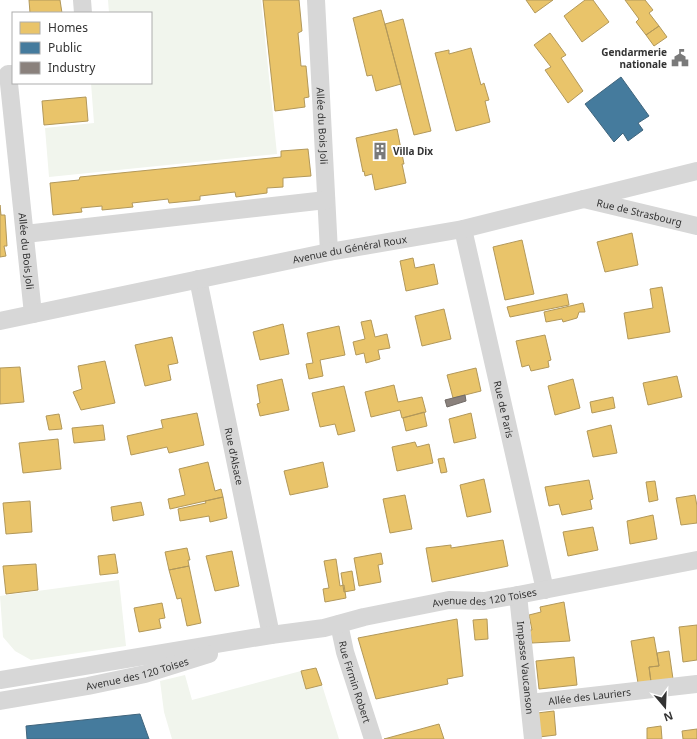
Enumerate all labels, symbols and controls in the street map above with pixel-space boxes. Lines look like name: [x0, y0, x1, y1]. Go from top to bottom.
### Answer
legend: [12, 12, 152, 84]
text: Homes: [48, 19, 88, 36]
text: Public: [48, 39, 82, 56]
place label: Gendarmerie nationale: [601, 45, 667, 71]
public building icon: Gendarmerie nationale: [670, 48, 690, 68]
text: Industry: [48, 59, 96, 76]
street label: Allée du Bois Joli: [314, 87, 331, 165]
building icon: Villa Dix: [370, 141, 390, 161]
place label: Villa Dix: [393, 144, 433, 158]
street label: Rue de Strasbourg: [595, 195, 683, 229]
street label: Allée du Bois Joli: [15, 212, 37, 290]
street label: Avenue du Général Roux: [291, 232, 409, 266]
street label: Rue de Paris: [491, 379, 517, 440]
street label: Rue d'Alsace: [222, 426, 247, 487]
street label: Avenue des 120 Toises: [431, 584, 538, 610]
street label: Impasse Vaucanson: [514, 620, 537, 715]
street label: Rue Firmin Robert: [336, 640, 374, 725]
street label: Avenue des 120 Toises: [85, 654, 190, 693]
street label: Allée des Lauriers: [548, 685, 632, 708]
north arrow: [645, 687, 685, 727]
text: N: [662, 708, 675, 725]

